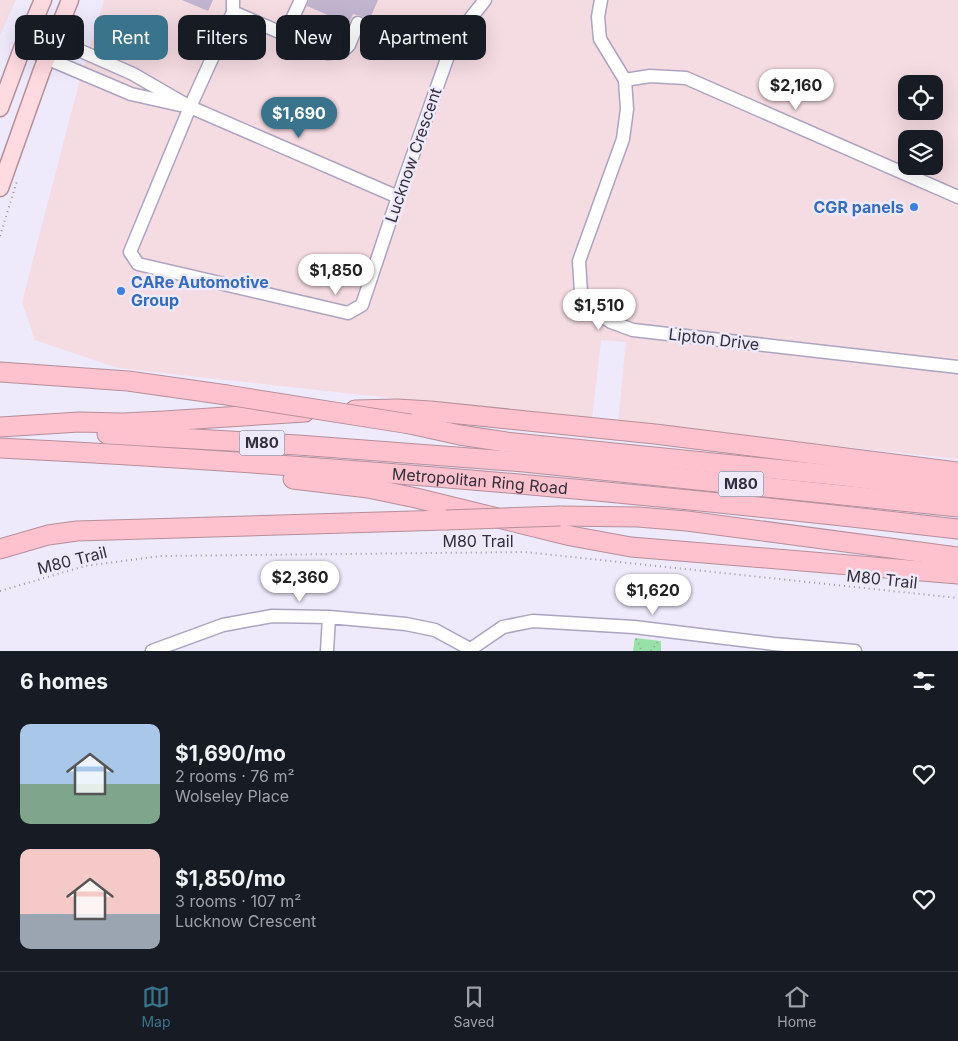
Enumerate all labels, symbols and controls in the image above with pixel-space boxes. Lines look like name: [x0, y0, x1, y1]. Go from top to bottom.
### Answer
chip: Buy: [15, 15, 84, 60]
chip: Rent: [94, 15, 168, 60]
chip: Filters: [178, 15, 266, 60]
chip: New: [276, 15, 350, 60]
chip: Apartment: [360, 15, 486, 60]
pin: $2,160: [755, 68, 837, 111]
text: $2,160: [770, 75, 822, 95]
map controls: [898, 75, 943, 175]
button: locate: [898, 75, 943, 120]
street label: Lucknow Crescent: [381, 85, 445, 225]
pin: $1,690: [258, 96, 340, 139]
text: $1,690: [272, 103, 326, 123]
button: layers: [898, 130, 943, 175]
place label: CGR panels: [814, 197, 904, 217]
marker: CGR panels: [908, 201, 920, 213]
pin: $1,850: [295, 254, 377, 296]
text: $1,850: [309, 260, 363, 280]
place label: CARe Automotive Group: [131, 272, 269, 310]
marker: CARe Automotive Group: [115, 285, 127, 297]
pin: $1,510: [558, 288, 640, 331]
text: $1,510: [574, 295, 624, 315]
street label: Lipton Drive: [668, 324, 760, 354]
road number: M80: [240, 430, 284, 456]
street label: Metropolitan Ring Road: [391, 463, 569, 498]
road number: M80: [718, 472, 764, 496]
street label: M80 Trail: [442, 531, 514, 551]
street label: M80 Trail: [35, 542, 109, 578]
pin: $2,360: [259, 560, 341, 603]
street label: M80 Trail: [846, 565, 918, 593]
text: $2,360: [271, 567, 329, 587]
pin: $1,620: [612, 574, 694, 616]
text: $1,620: [626, 580, 680, 600]
icon: filters: [910, 667, 938, 695]
text: 6 homes: [20, 669, 108, 694]
text: $1,690/mo: [175, 741, 286, 766]
icon: home: [60, 744, 120, 804]
icon: heart: [910, 760, 938, 788]
text: 2 rooms · 76 m²: [175, 766, 295, 786]
text: Wolseley Place: [175, 786, 289, 806]
text: $1,850/mo: [175, 866, 286, 891]
icon: home: [60, 869, 120, 929]
icon: heart: [910, 885, 938, 913]
text: 3 rooms · 107 m²: [175, 891, 301, 911]
text: Lucknow Crescent: [175, 911, 316, 931]
tab: Map: [141, 983, 171, 1030]
tab: Saved: [453, 983, 494, 1030]
tab: Home: [777, 983, 817, 1030]

